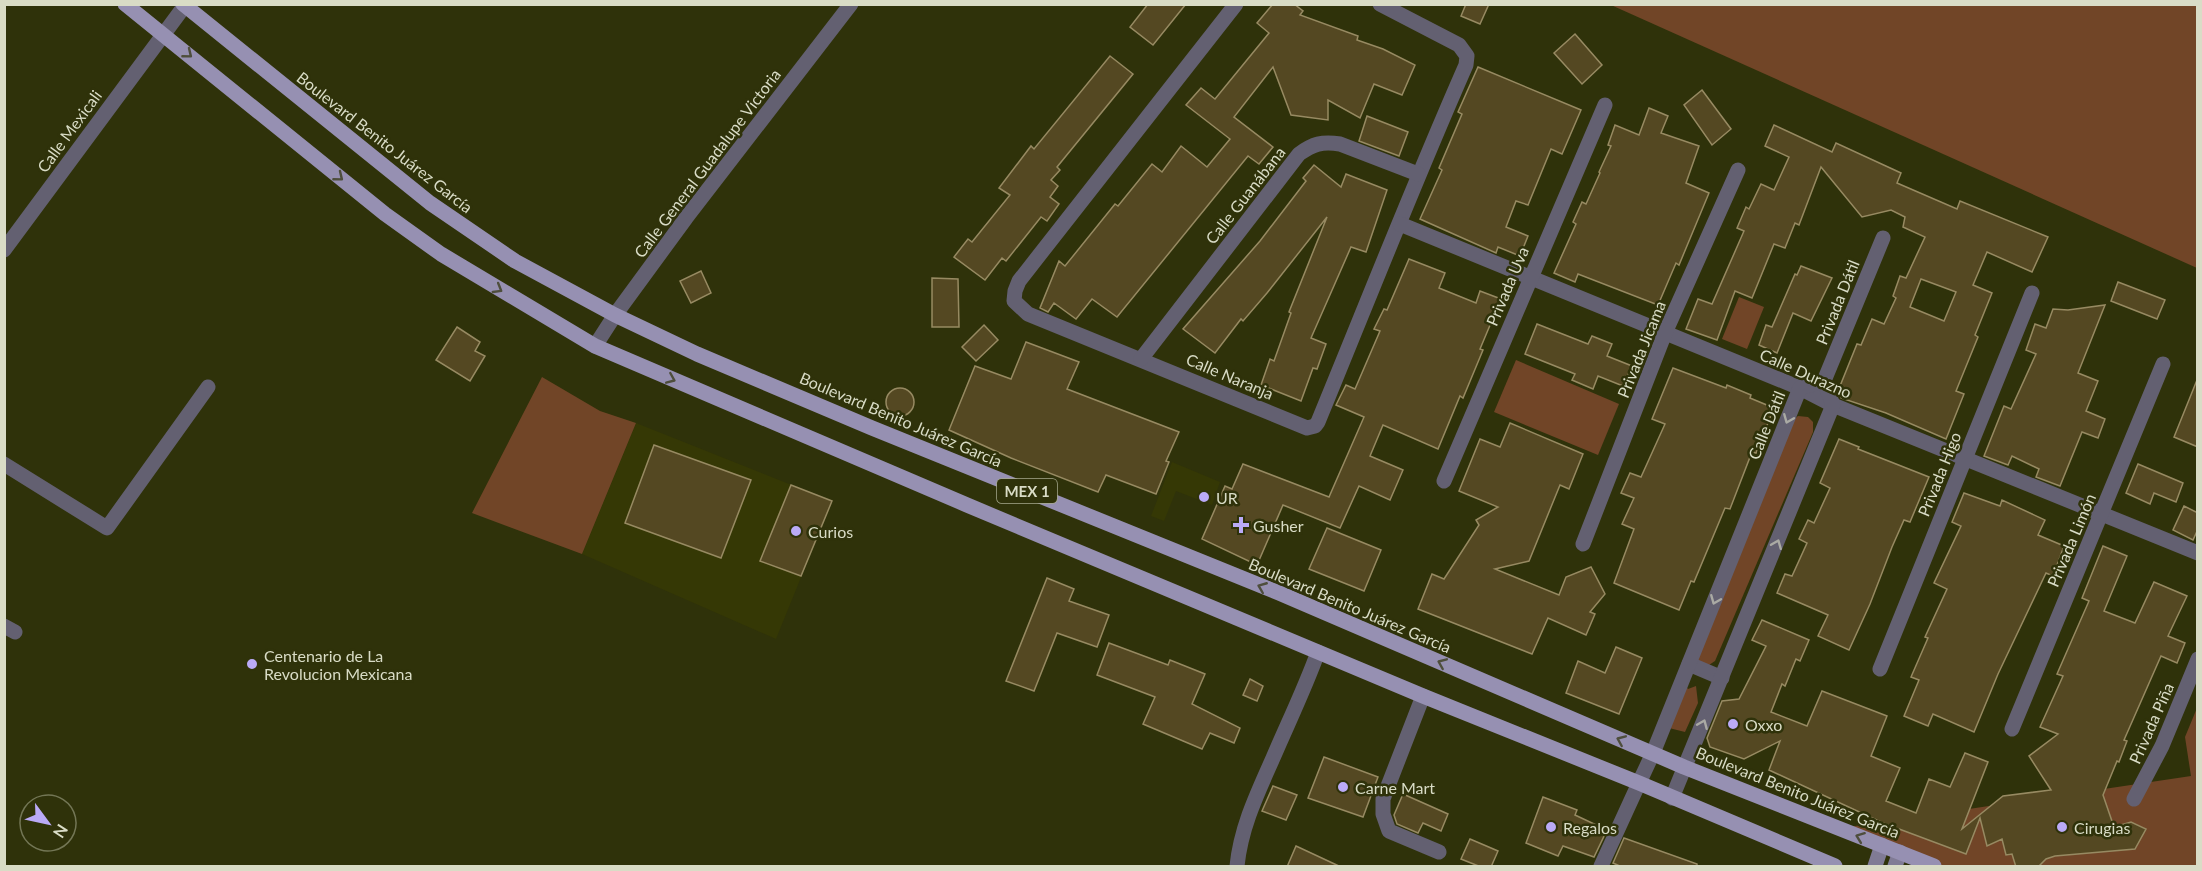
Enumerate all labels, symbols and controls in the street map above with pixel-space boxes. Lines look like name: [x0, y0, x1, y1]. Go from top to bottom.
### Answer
one-way arrow: [181, 46, 192, 57]
street label: Calle General Guadalupe Victoria: [630, 65, 784, 261]
street label: Boulevard Benito Juárez García: [293, 67, 477, 217]
street label: Calle Mexicali: [33, 86, 105, 176]
street label: Calle Guanábana: [1201, 143, 1289, 247]
one-way arrow: [332, 169, 343, 180]
street label: Privada Uva: [1482, 244, 1532, 328]
street label: Privada Dátil: [1811, 257, 1863, 347]
one-way arrow: [492, 282, 502, 294]
street label: Privada Jicama: [1613, 298, 1669, 400]
street label: Calle Durazno: [1757, 344, 1855, 402]
street label: Calle Naranja: [1183, 349, 1277, 403]
street label: Boulevard Benito Juárez García: [797, 368, 1005, 470]
one-way arrow: [664, 372, 675, 384]
street label: Calle Dátil: [1744, 388, 1788, 462]
one-way arrow: [1783, 412, 1795, 423]
street label: Privada Higo: [1913, 429, 1965, 519]
road number: MEX 1: [997, 479, 1057, 503]
place label: UR: [1216, 488, 1238, 507]
marker: UR: [1197, 490, 1211, 504]
street label: Privada Limón: [2043, 491, 2099, 589]
place label: Gusher: [1253, 516, 1304, 535]
marker: Gusher: [1234, 518, 1248, 532]
place label: Curios: [808, 522, 853, 541]
marker: Curios: [789, 524, 803, 538]
one-way arrow: [1770, 539, 1782, 550]
street label: Boulevard Benito Juárez García: [1246, 554, 1454, 656]
one-way arrow: [1258, 582, 1269, 594]
one-way arrow: [1710, 593, 1722, 604]
place label: Centenario de La Revolucion Mexicana: [264, 646, 412, 683]
marker: Centenario de La Revolucion Mexicana: [245, 657, 259, 671]
one-way arrow: [1437, 658, 1448, 670]
street label: Privada Piña: [2125, 680, 2177, 766]
place label: Oxxo: [1745, 715, 1782, 734]
marker: Oxxo: [1726, 717, 1740, 731]
one-way arrow: [1695, 720, 1707, 731]
one-way arrow: [1617, 735, 1628, 747]
street label: Boulevard Benito Juárez García: [1693, 742, 1903, 842]
place label: Carne Mart: [1355, 778, 1435, 797]
marker: Carne Mart: [1336, 780, 1350, 794]
north arrow: [18, 793, 78, 853]
place label: Regalos: [1563, 818, 1617, 837]
place label: Cirugias: [2074, 818, 2130, 837]
marker: Regalos: [1544, 820, 1558, 834]
marker: Cirugias: [2055, 820, 2069, 834]
text: N: [50, 821, 72, 842]
one-way arrow: [1856, 832, 1867, 844]

